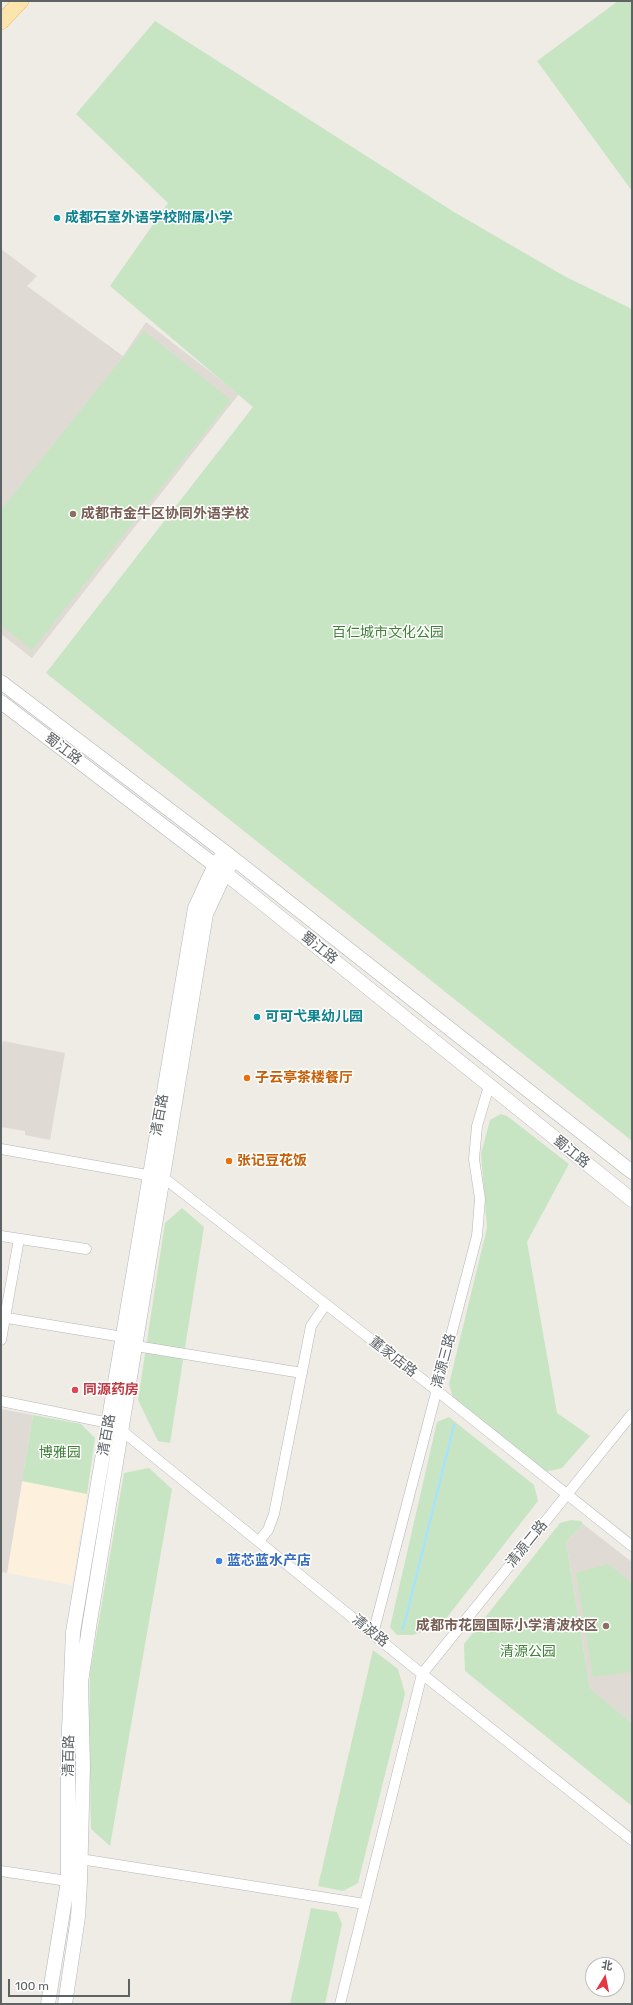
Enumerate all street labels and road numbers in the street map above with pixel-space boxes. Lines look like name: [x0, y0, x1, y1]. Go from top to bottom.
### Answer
street label: 蜀江路: [41, 730, 85, 768]
street label: 蜀江路: [297, 928, 341, 968]
street label: 清百路: [148, 1093, 172, 1137]
street label: 蜀江路: [549, 1132, 593, 1172]
street label: 清源三路: [429, 1332, 459, 1390]
street label: 董家店路: [366, 1333, 420, 1381]
street label: 清百路: [95, 1413, 119, 1457]
street label: 清源二路: [503, 1517, 551, 1571]
street label: 清波路: [348, 1611, 392, 1651]
street label: 清百路: [60, 1735, 78, 1777]

